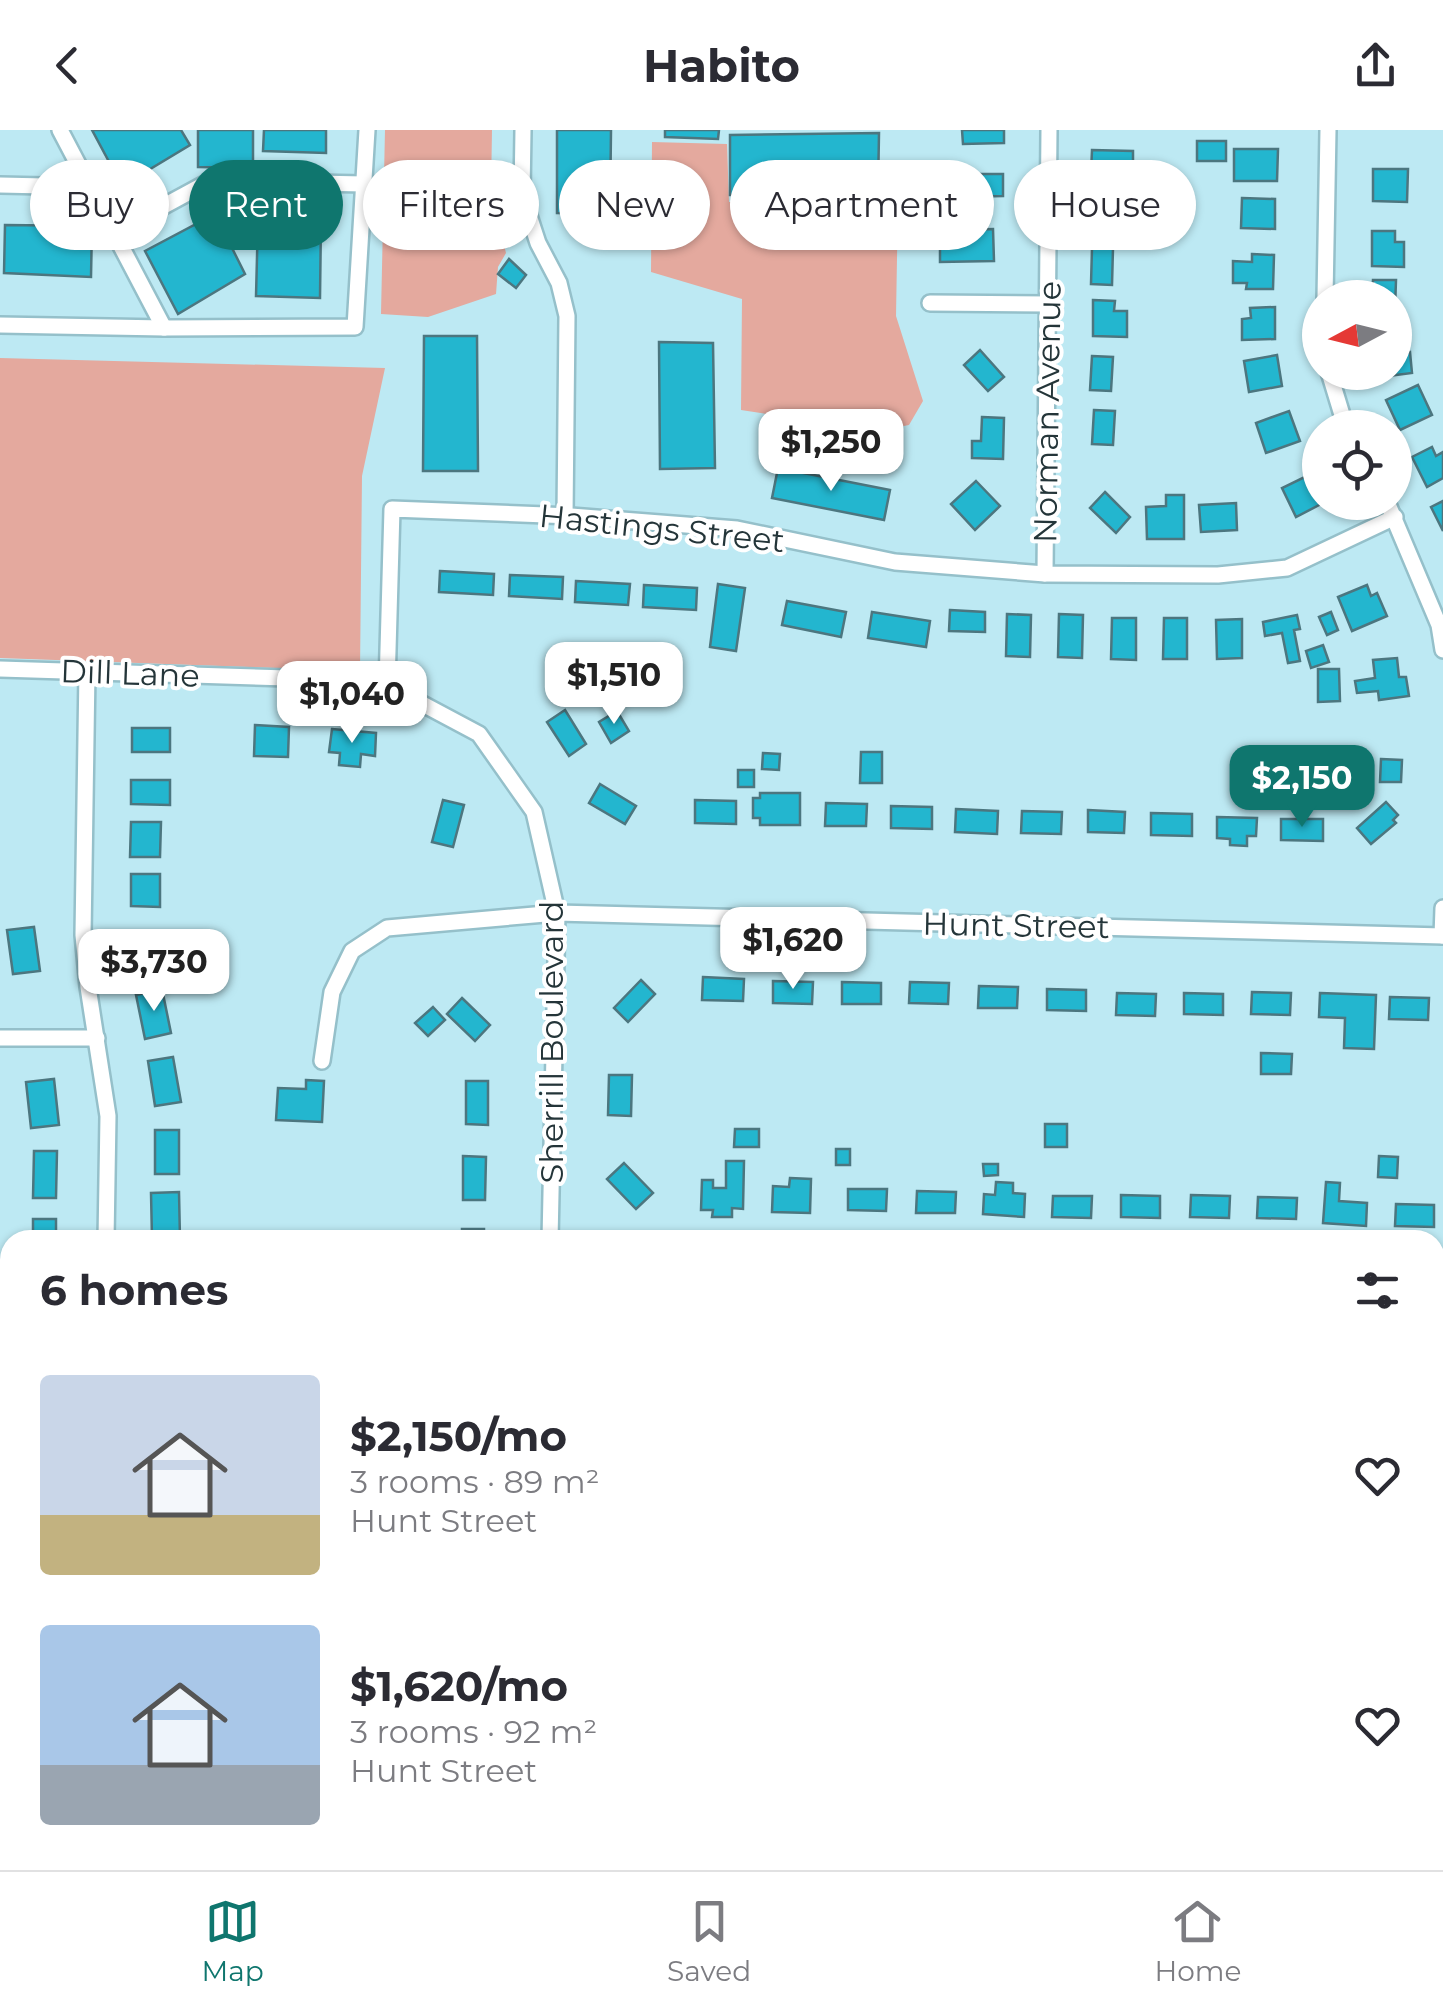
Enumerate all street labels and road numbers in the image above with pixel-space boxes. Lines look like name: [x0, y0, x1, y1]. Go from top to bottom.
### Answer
street label: Norman Avenue: [1025, 281, 1069, 543]
street label: Hastings Street: [537, 496, 787, 560]
street label: Dill Lane: [60, 651, 200, 695]
street label: Sherrill Boulevard: [532, 900, 571, 1184]
street label: Hunt Street: [922, 904, 1110, 946]

